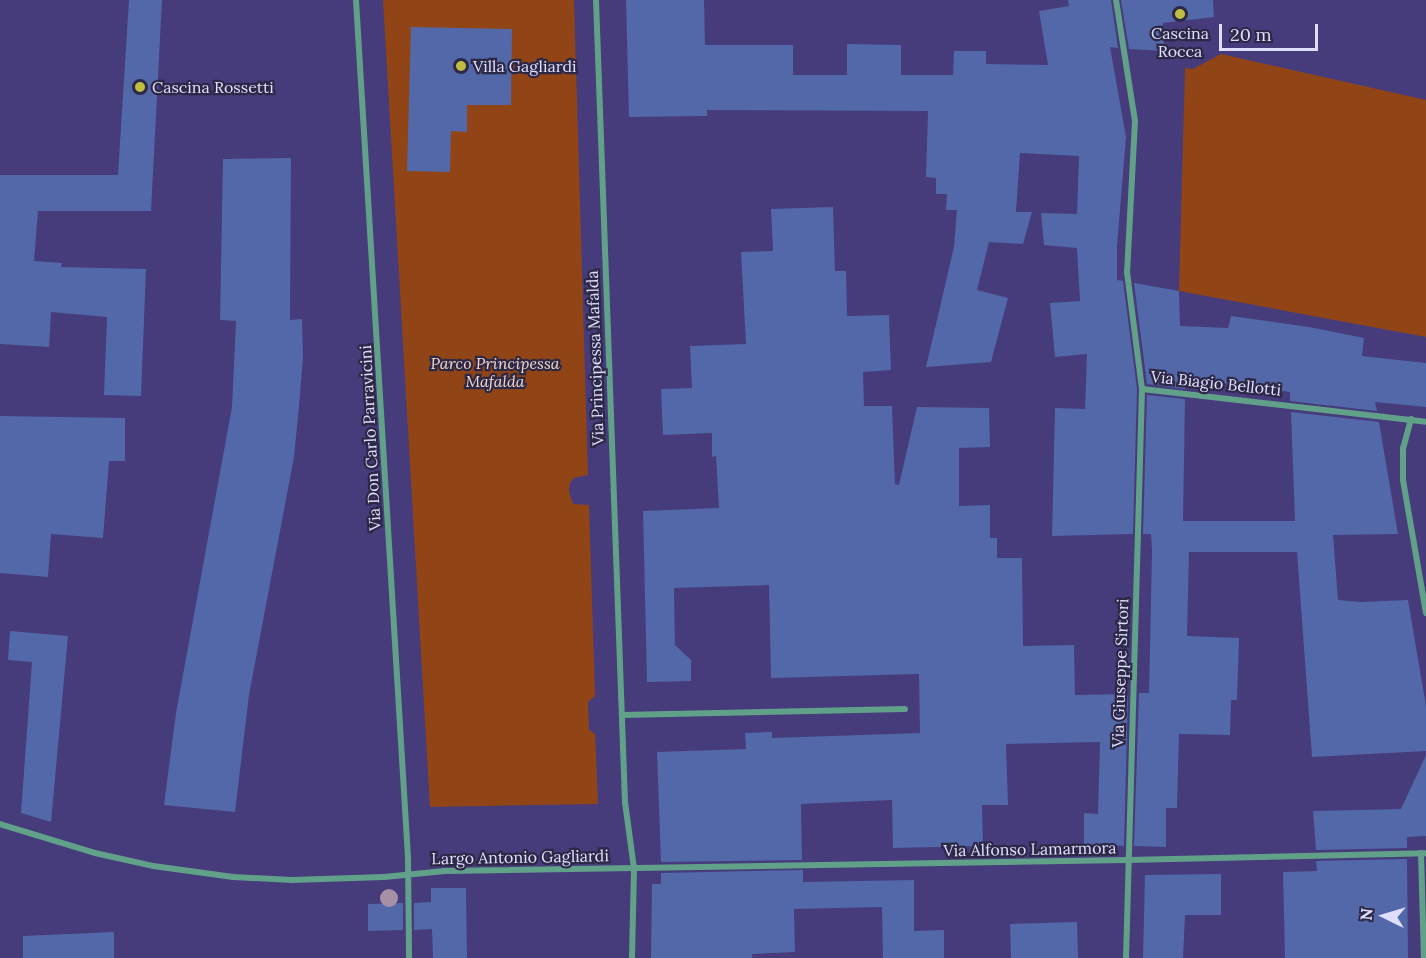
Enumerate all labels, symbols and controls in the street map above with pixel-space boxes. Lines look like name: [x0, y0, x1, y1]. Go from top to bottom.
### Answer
marker: Cascina Rocca: [1173, 7, 1187, 21]
scale bar: [1222, 12, 1321, 50]
place label: Cascina Rocca: [1151, 23, 1209, 61]
text: 20 m: [1230, 23, 1272, 46]
place label: Villa Gagliardi: [473, 56, 577, 76]
marker: Villa Gagliardi: [454, 59, 468, 73]
place label: Cascina Rossetti: [152, 77, 274, 97]
marker: Cascina Rossetti: [133, 80, 147, 94]
street label: Via Principessa Mafalda: [582, 270, 608, 446]
street label: Via Don Carlo Parravicini: [356, 345, 384, 531]
park label: Parco Principessa Mafalda: [430, 353, 560, 391]
street label: Via Biagio Bellotti: [1150, 367, 1282, 399]
street label: Via Giuseppe Sirtori: [1108, 598, 1132, 748]
street label: Via Alfonso Lamarmora: [943, 838, 1117, 860]
street label: Largo Antonio Gagliardi: [431, 846, 609, 868]
north arrow: [1354, 886, 1414, 946]
text: N: [1356, 907, 1377, 921]

